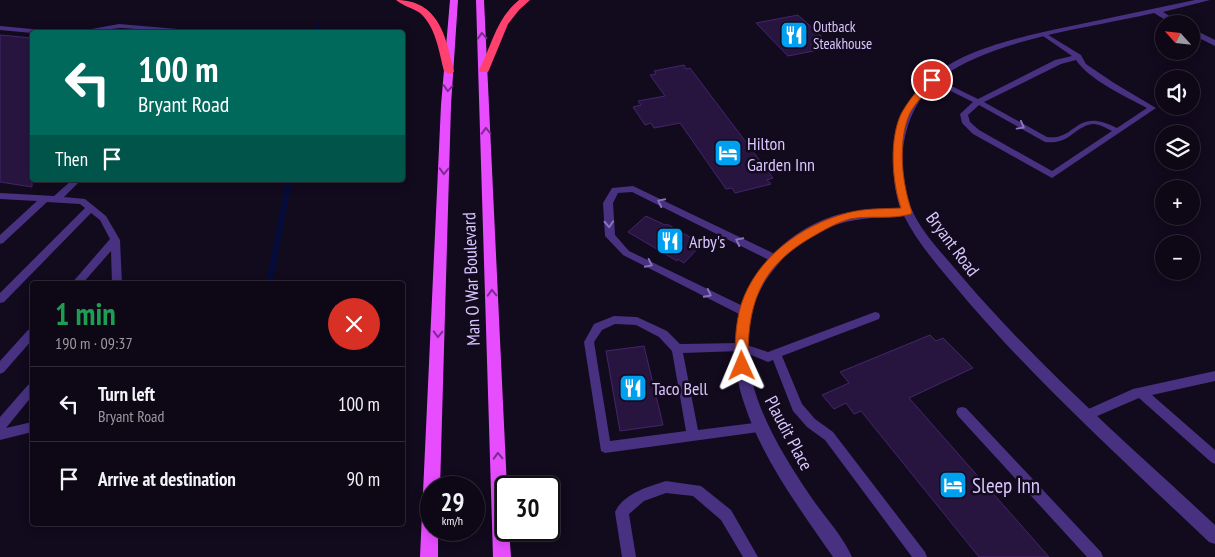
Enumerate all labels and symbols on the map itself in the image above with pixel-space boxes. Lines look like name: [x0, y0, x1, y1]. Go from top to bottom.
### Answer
north arrow: [1155, 15, 1200, 60]
place label: Outback Steakhouse: [813, 17, 872, 53]
restaurant icon: Outback Steakhouse: [779, 20, 809, 50]
one-way arrow: [477, 32, 488, 40]
pin: [911, 59, 953, 101]
one-way arrow: [442, 84, 453, 92]
one-way arrow: [1016, 119, 1025, 129]
one-way arrow: [481, 127, 491, 134]
place label: Hilton Garden Inn: [747, 132, 815, 176]
hotel icon: Hilton Garden Inn: [713, 138, 743, 168]
one-way arrow: [439, 168, 449, 175]
one-way arrow: [657, 199, 666, 209]
street label: Bryant Road: [921, 207, 985, 281]
street label: Man O War Boulevard: [457, 212, 485, 346]
one-way arrow: [603, 220, 614, 228]
restaurant icon: Arby's: [655, 226, 685, 256]
place label: Arby's: [689, 230, 725, 253]
one-way arrow: [736, 237, 745, 247]
one-way arrow: [643, 258, 652, 268]
one-way arrow: [703, 288, 712, 298]
one-way arrow: [487, 289, 497, 297]
one-way arrow: [432, 330, 443, 338]
position arrow: [715, 339, 767, 391]
restaurant icon: Taco Bell: [618, 373, 648, 403]
place label: Taco Bell: [652, 377, 709, 400]
street label: Plaudit Place: [760, 392, 818, 474]
one-way arrow: [493, 452, 503, 460]
hotel icon: Sleep Inn: [938, 470, 968, 500]
place label: Sleep Inn: [972, 472, 1040, 499]
speed limit sign: 30: [495, 476, 560, 541]

